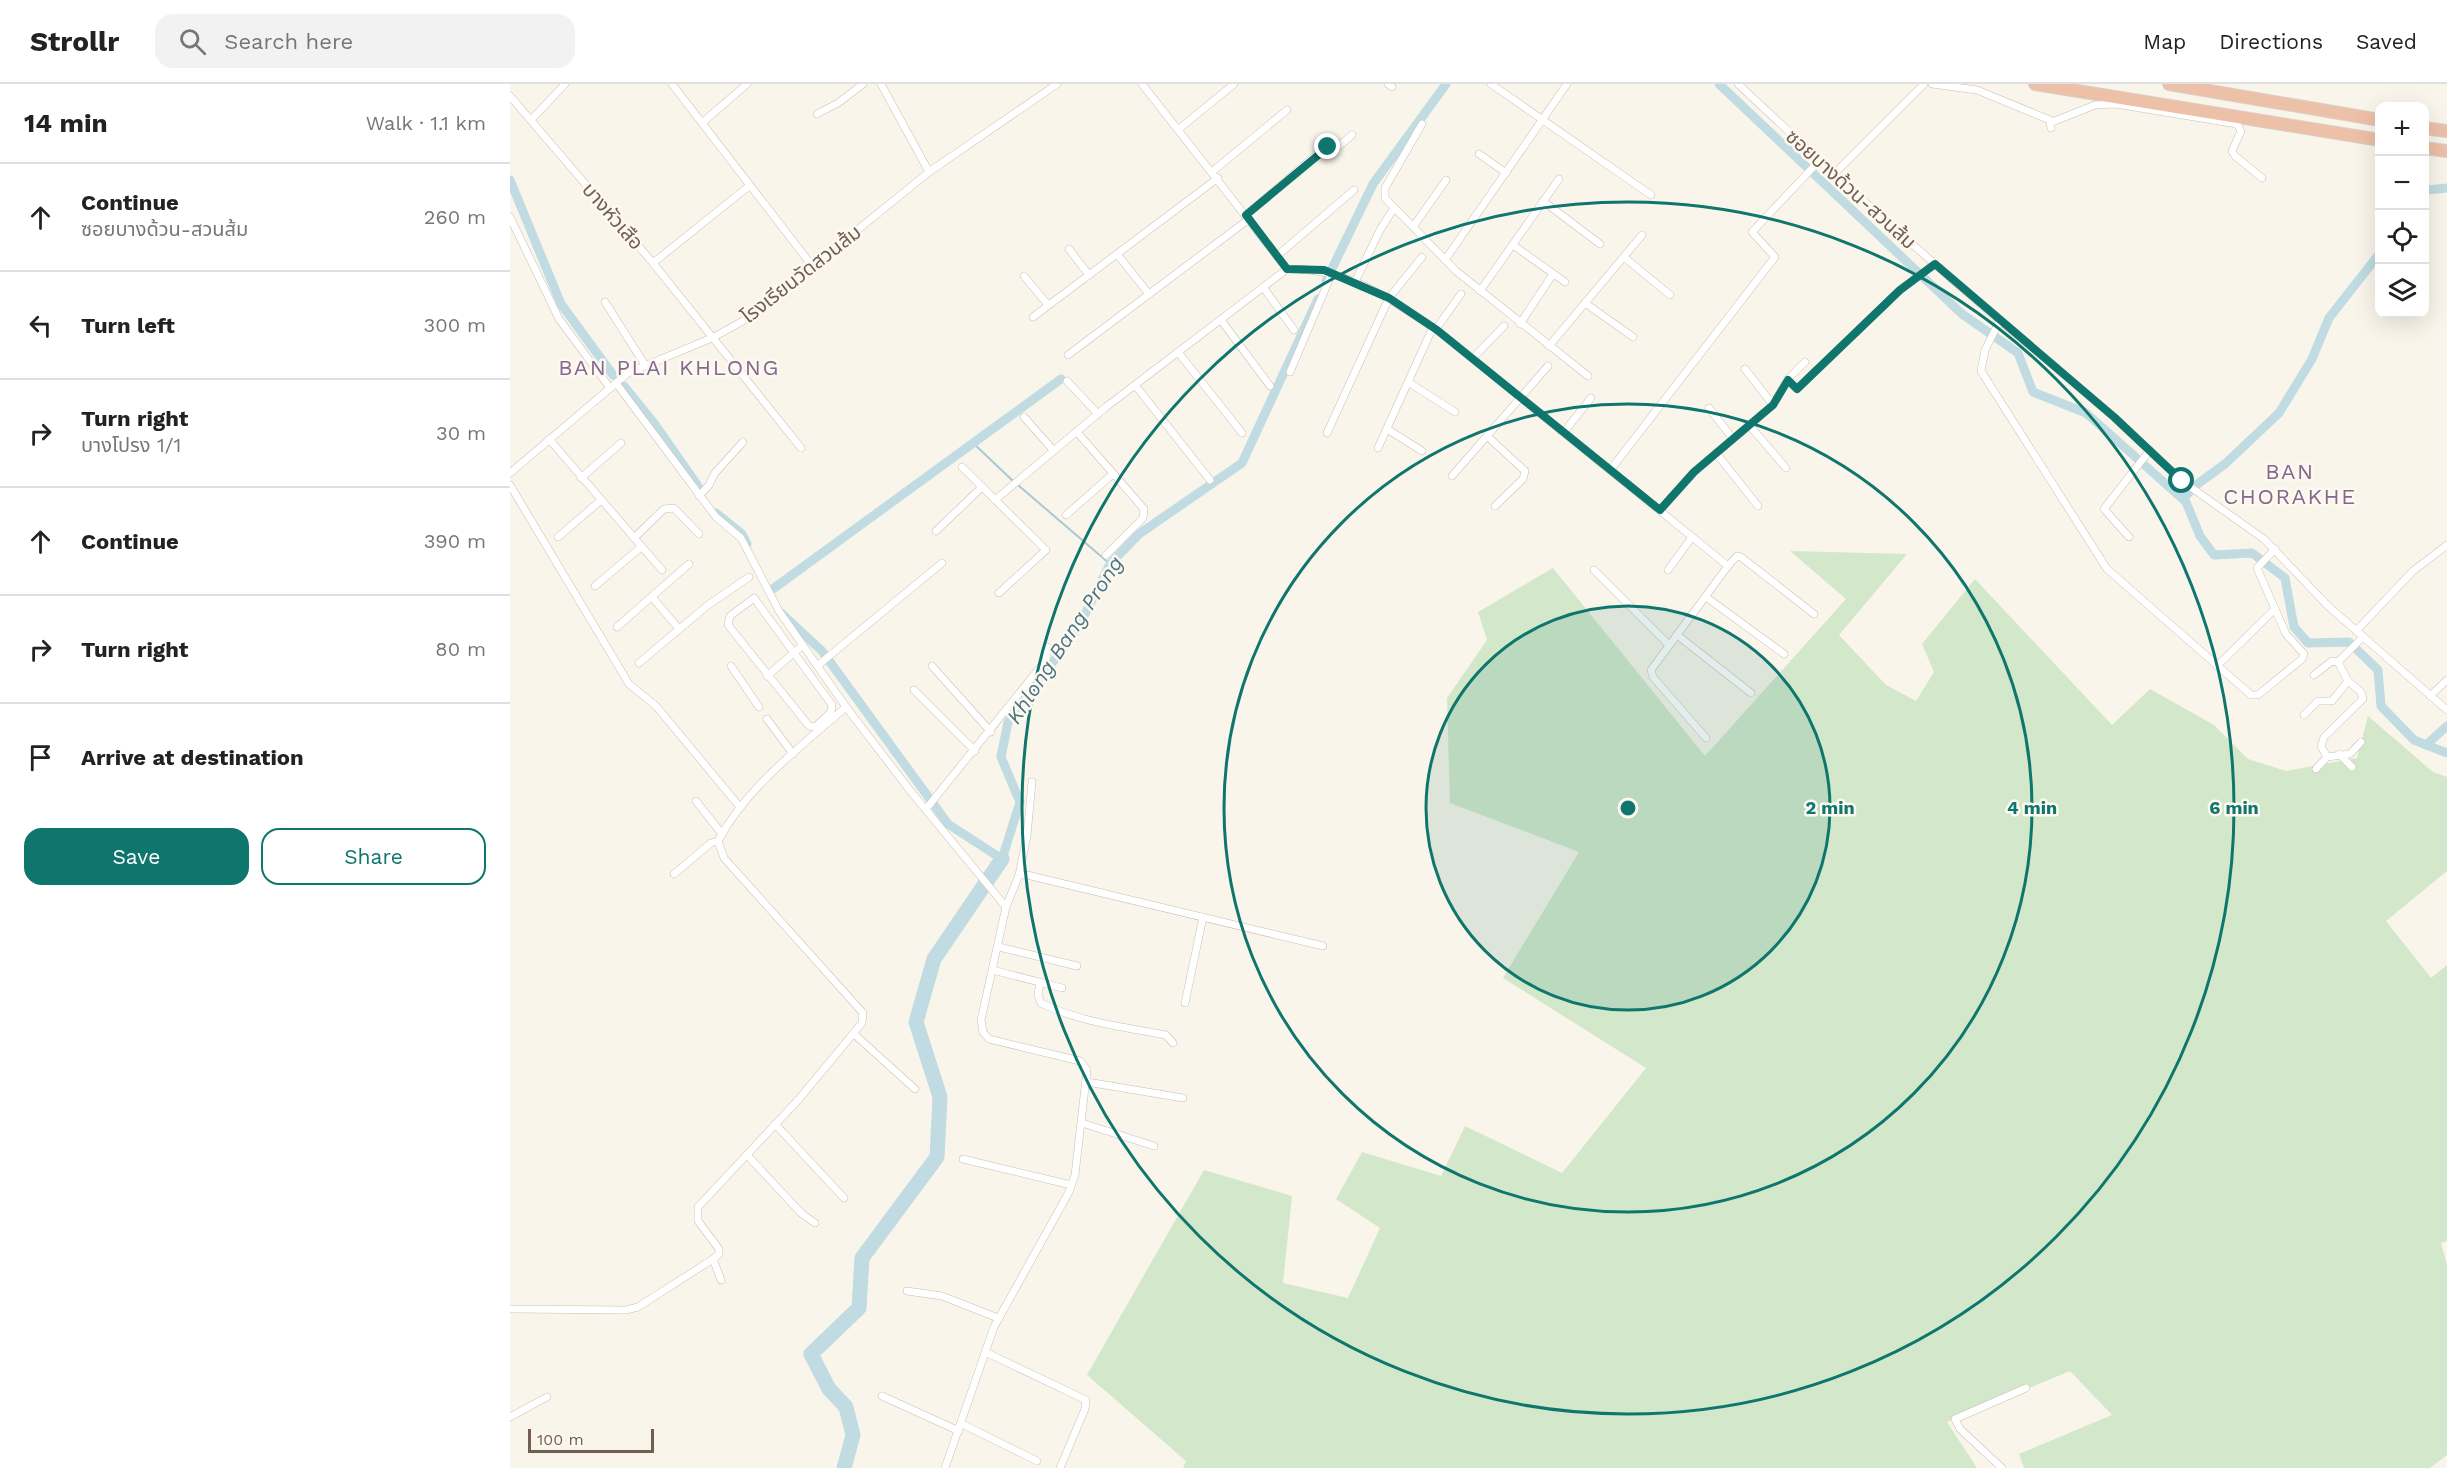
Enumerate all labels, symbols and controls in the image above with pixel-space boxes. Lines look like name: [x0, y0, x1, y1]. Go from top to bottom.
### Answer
search box: [155, 14, 575, 68]
text: Strollr: [30, 25, 119, 58]
icon: search: [176, 25, 209, 58]
text: Search here: [224, 29, 353, 54]
text: Map: [2143, 29, 2186, 54]
text: Directions: [2219, 29, 2323, 54]
text: Saved: [2356, 29, 2417, 54]
map controls: [2375, 102, 2429, 318]
button: +: [2375, 102, 2429, 156]
text: 14 min: [24, 108, 108, 138]
text: Walk · 1.1 km: [366, 111, 486, 135]
street label: ซอยบางด้วน-สวนส้ม: [1781, 124, 1921, 254]
route end: [1314, 133, 1340, 159]
button: −: [2375, 156, 2429, 210]
street label: บางหัวเสือ: [577, 178, 649, 254]
text: Continue: [81, 190, 179, 215]
icon: ahead: [24, 201, 57, 234]
text: 260 m: [424, 205, 486, 229]
button: locate: [2375, 210, 2429, 264]
text: ซอยบางด้วน-สวนส้ม: [81, 217, 248, 241]
street label: โรงเรียนวัดสวนส้ม: [736, 220, 866, 328]
button: layers: [2375, 264, 2429, 318]
icon: left: [24, 309, 57, 342]
text: Turn left: [81, 313, 175, 338]
text: 300 m: [424, 313, 486, 337]
district label: BAN PLAI KHLONG: [558, 355, 780, 380]
text: Turn right: [81, 406, 188, 431]
icon: right: [24, 417, 57, 450]
text: 30 m: [436, 421, 486, 445]
text: บางโปรง 1/1: [81, 433, 181, 457]
district label: BAN CHORAKHE: [2223, 459, 2357, 509]
route start: [2168, 467, 2194, 493]
icon: ahead: [24, 525, 57, 558]
text: Continue: [81, 529, 179, 554]
text: 390 m: [424, 529, 486, 553]
water label: Khlong Bang Prong: [1001, 551, 1128, 728]
icon: right: [24, 633, 57, 666]
text: Turn right: [81, 637, 188, 662]
text: 80 m: [435, 637, 486, 661]
icon: arrive: [24, 741, 57, 774]
text: Arrive at destination: [81, 745, 304, 770]
text: 2 min: [1805, 797, 1855, 818]
text: 4 min: [2007, 797, 2057, 818]
text: 6 min: [2209, 797, 2259, 818]
centre of rings: [1618, 798, 1638, 818]
button: Save: [24, 828, 249, 885]
button: Share: [261, 828, 486, 885]
scale bar: [528, 1426, 654, 1454]
text: 100 m: [537, 1430, 584, 1449]

